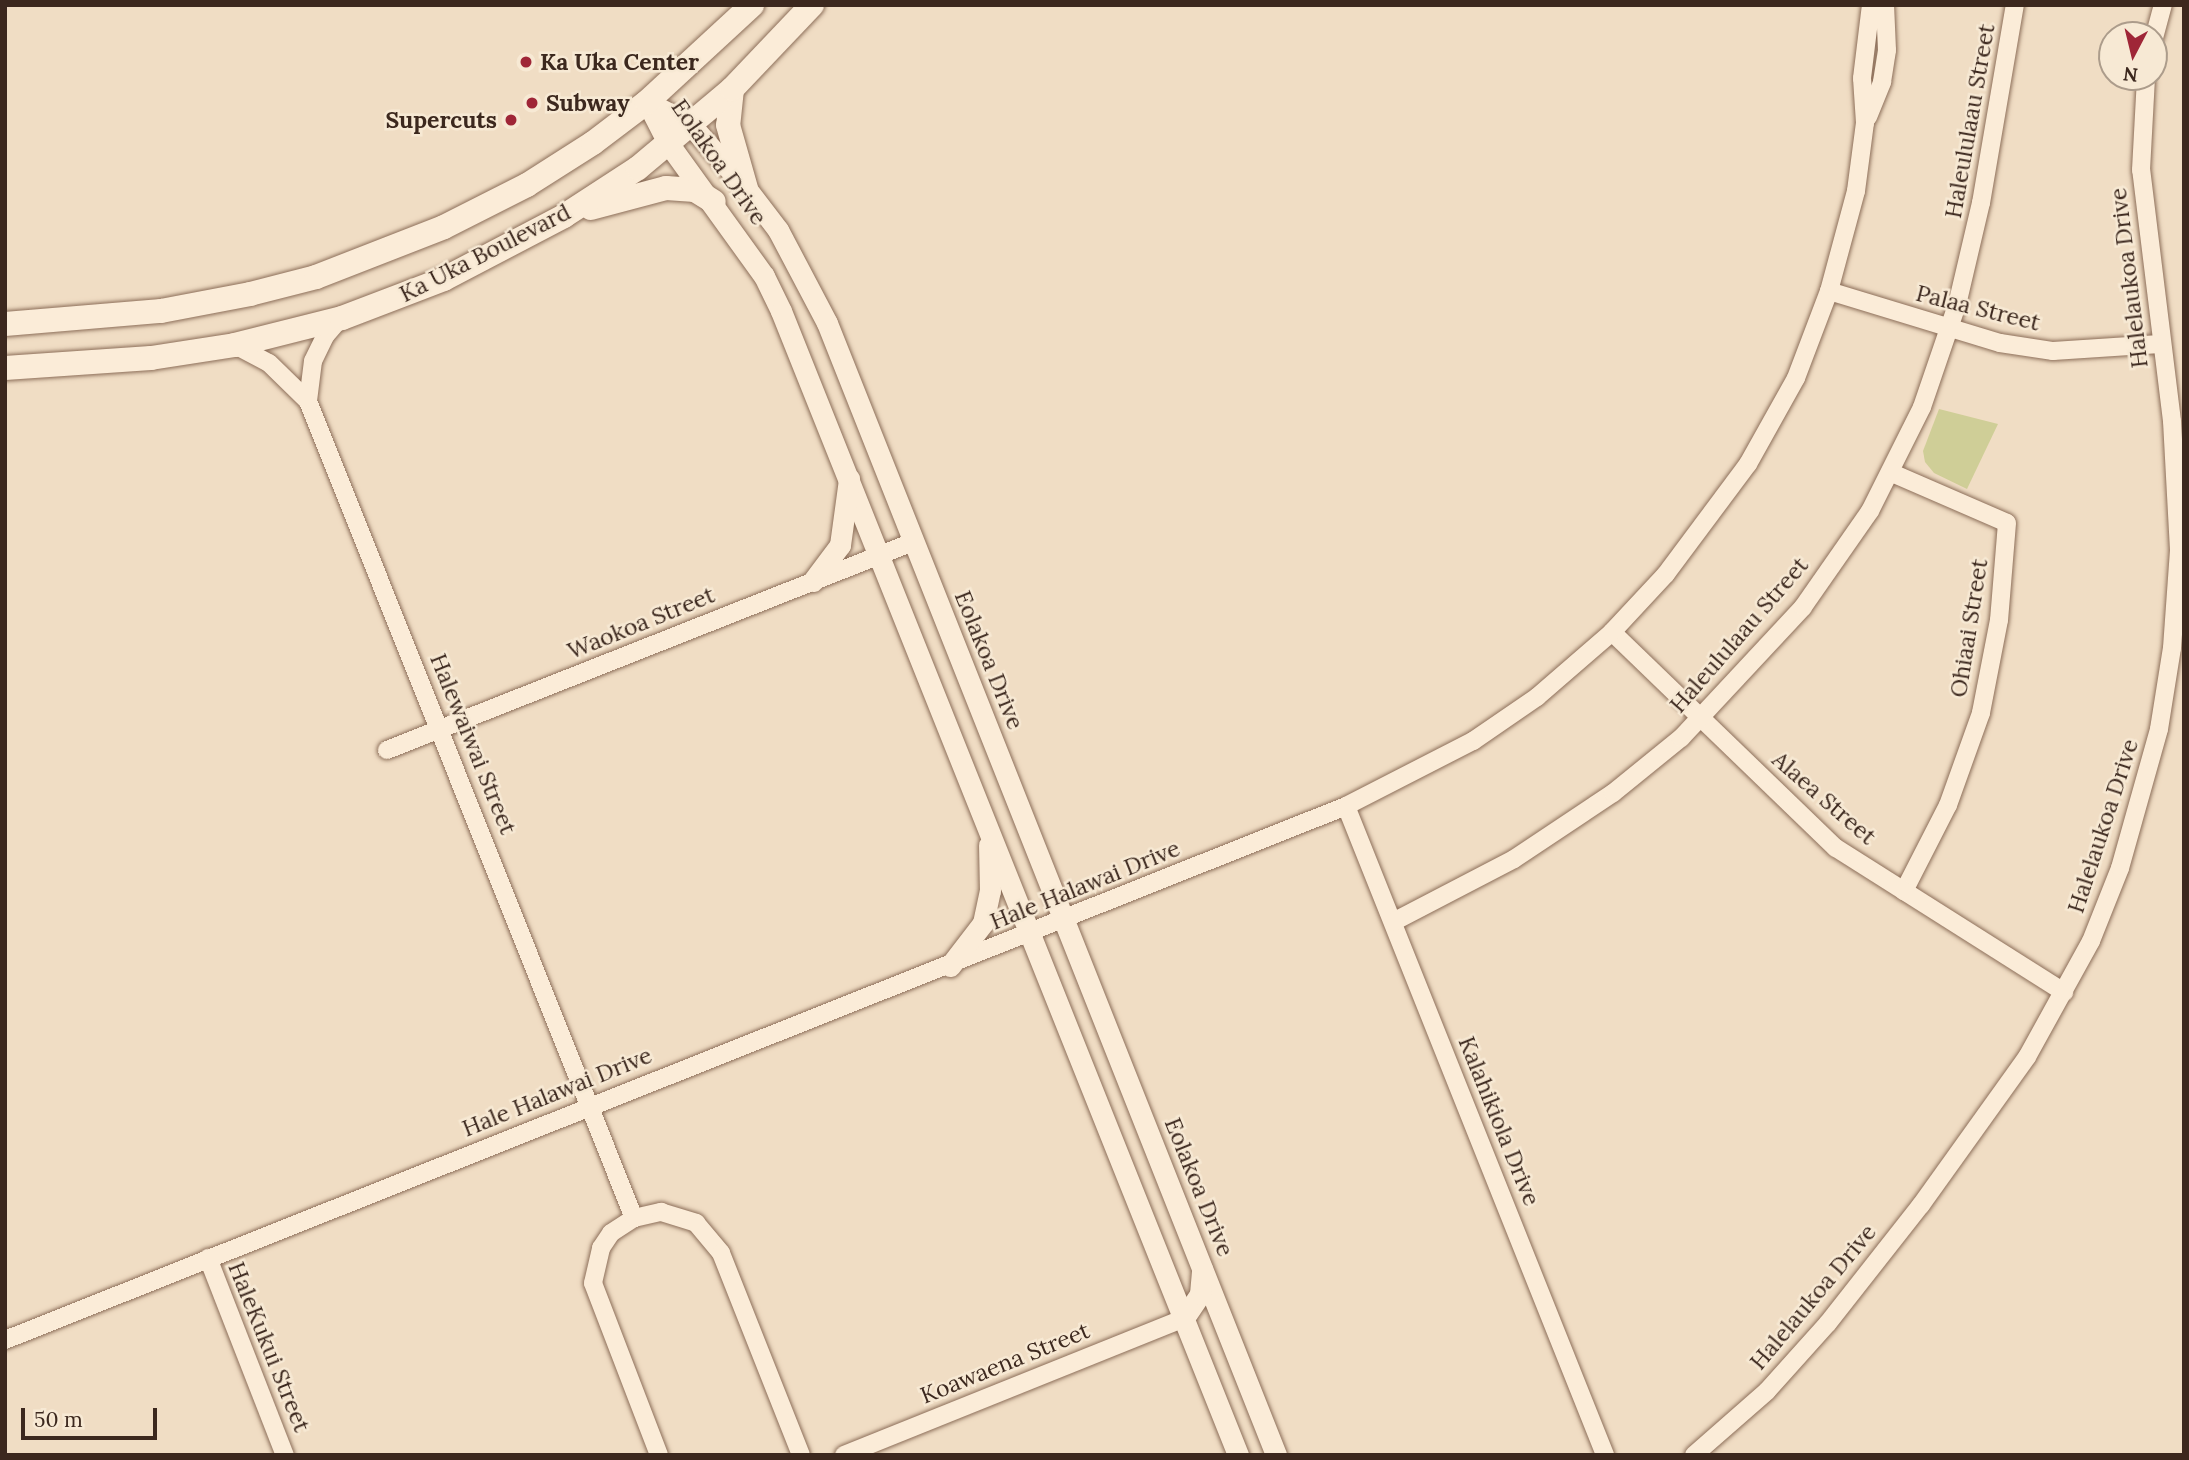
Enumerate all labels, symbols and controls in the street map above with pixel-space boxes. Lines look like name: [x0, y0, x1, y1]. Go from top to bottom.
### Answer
north arrow: [2098, 21, 2168, 91]
street label: Haleululaau Street: [1939, 22, 2001, 220]
place label: Ka Uka Center: [540, 48, 699, 76]
marker: Ka Uka Center: [518, 54, 534, 70]
text: N: [2122, 62, 2139, 88]
place label: Subway: [546, 89, 630, 117]
street label: Eolakoa Drive: [666, 94, 772, 230]
marker: Subway: [524, 95, 540, 111]
place label: Supercuts: [385, 106, 497, 134]
marker: Supercuts: [503, 112, 519, 128]
street label: Halelaukoa Drive: [2104, 186, 2154, 370]
street label: Ka Uka Boulevard: [395, 198, 575, 308]
street label: Palaa Street: [1913, 279, 2043, 337]
street label: Haleululaau Street: [1664, 552, 1814, 718]
street label: Ohiaai Street: [1944, 557, 1994, 699]
street label: Waokoa Street: [563, 581, 719, 665]
street label: Eolakoa Drive: [949, 587, 1029, 733]
street label: Halewaiwai Street: [424, 650, 522, 838]
street label: Halelaukoa Drive: [2062, 736, 2144, 916]
street label: Alaea Street: [1767, 746, 1881, 850]
street label: Hale Halawai Drive: [986, 834, 1184, 936]
street label: Kalahikiola Drive: [1453, 1032, 1545, 1210]
street label: Hale Halawai Drive: [458, 1041, 656, 1143]
street label: Eolakoa Drive: [1159, 1114, 1239, 1260]
street label: Halelaukoa Drive: [1744, 1219, 1882, 1375]
street label: HaleKukui Street: [222, 1258, 316, 1436]
street label: Koawaena Street: [916, 1316, 1094, 1410]
scale bar: [24, 1394, 161, 1438]
text: 50 m: [34, 1406, 83, 1433]

